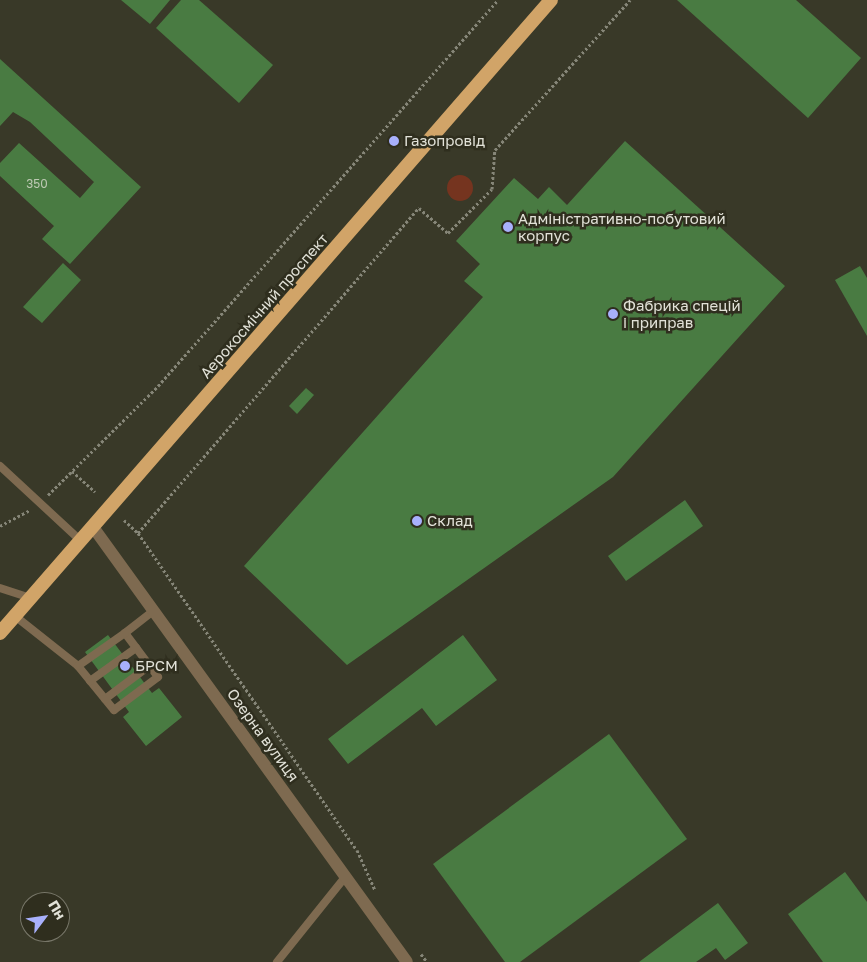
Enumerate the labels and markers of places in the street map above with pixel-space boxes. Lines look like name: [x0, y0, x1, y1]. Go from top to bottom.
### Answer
place label: Газопровiд: [404, 132, 485, 150]
marker: Газопровiд: [388, 135, 400, 147]
place label: Адміністративно-побутовий корпус: [518, 209, 726, 244]
marker: Адміністративно-побутовий корпус: [502, 221, 514, 233]
place label: Фабрика спецій і приправ: [623, 296, 741, 331]
marker: Фабрика спецій і приправ: [607, 308, 619, 320]
place label: Склад: [427, 512, 472, 530]
marker: Склад: [411, 515, 423, 527]
place label: БРСМ: [135, 657, 178, 675]
marker: БРСМ: [119, 660, 131, 672]

